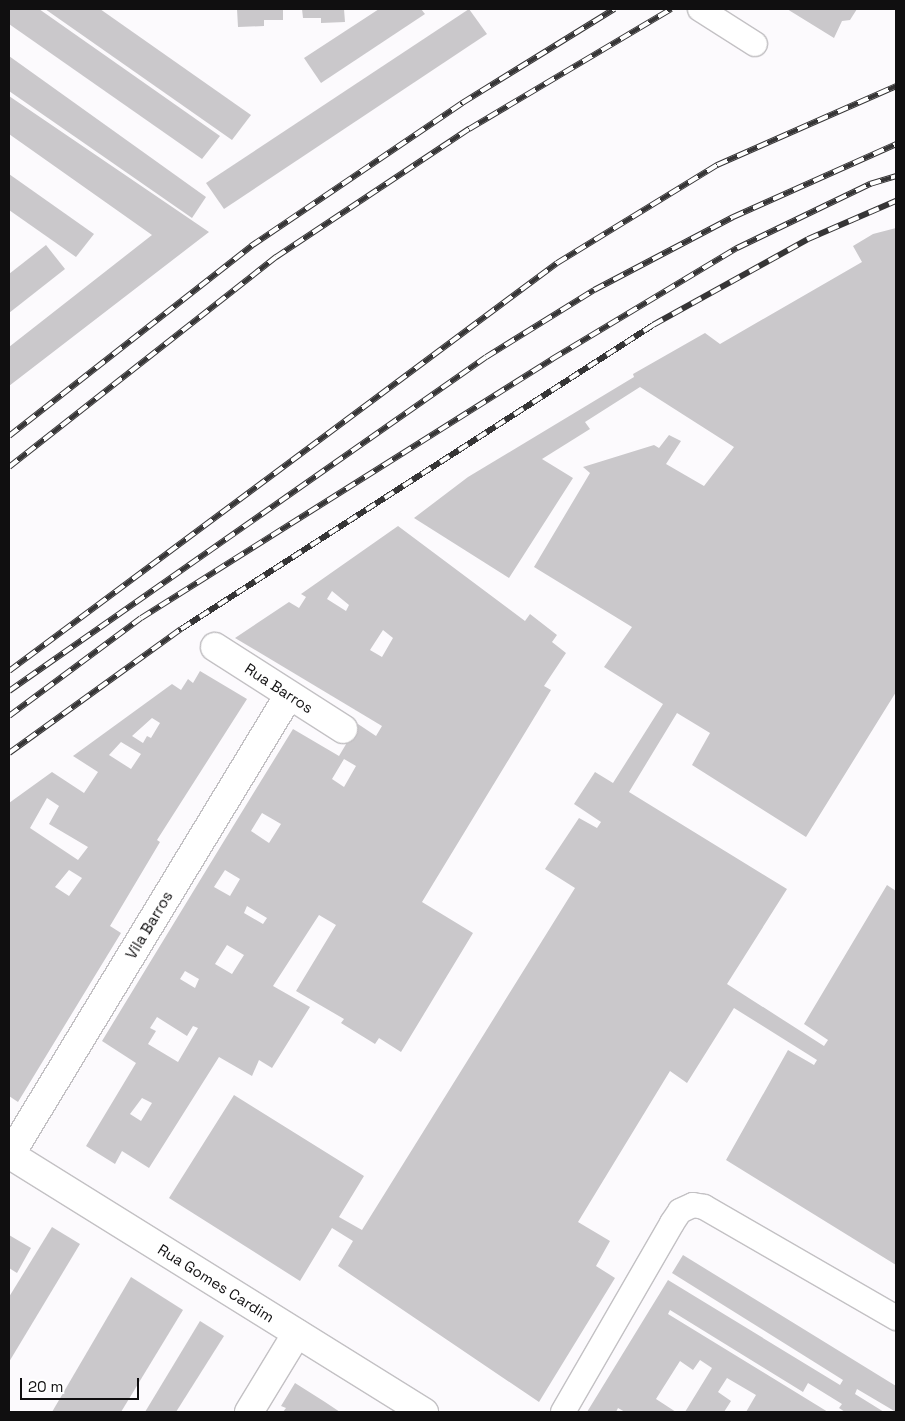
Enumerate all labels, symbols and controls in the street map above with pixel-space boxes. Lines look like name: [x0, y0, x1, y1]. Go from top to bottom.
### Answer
street label: Rua Barros: [241, 659, 317, 717]
street label: Vila Barros: [122, 888, 176, 962]
street label: Rua Gomes Cardim: [155, 1240, 277, 1326]
scale bar: [22, 1368, 141, 1400]
text: 20 m: [28, 1377, 63, 1396]

